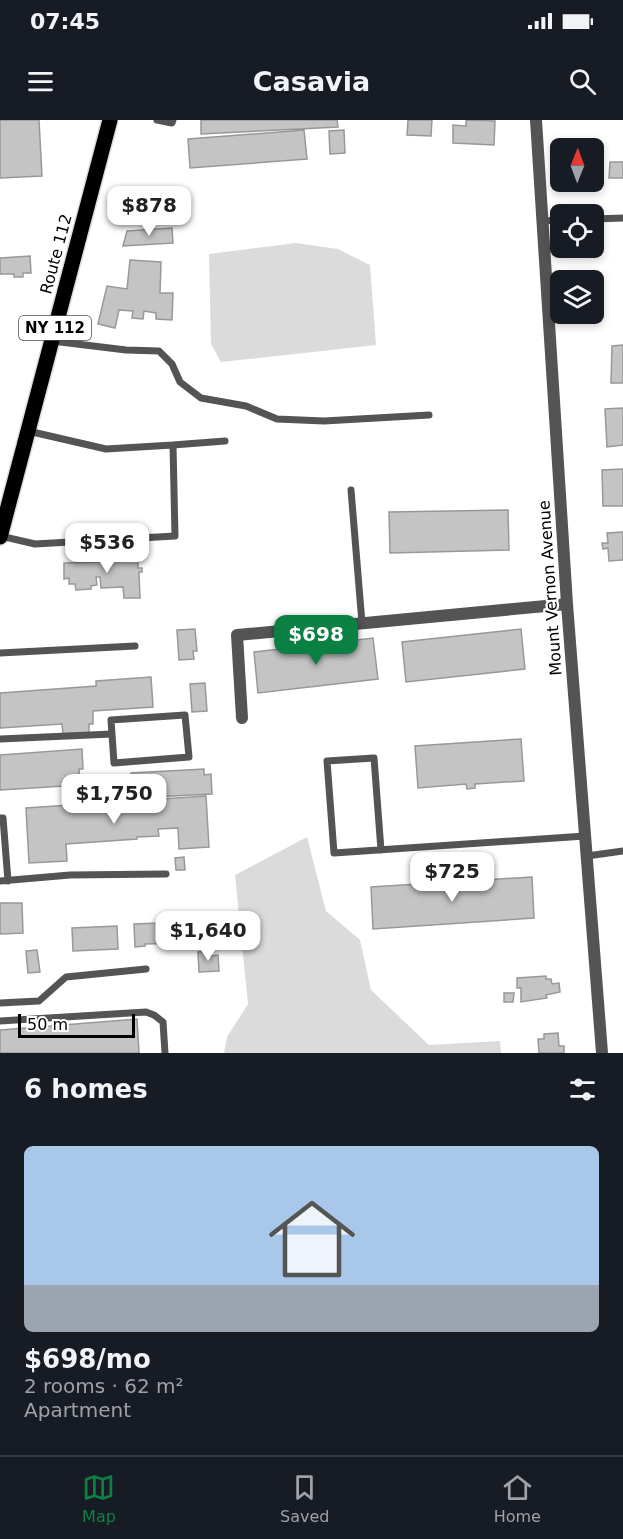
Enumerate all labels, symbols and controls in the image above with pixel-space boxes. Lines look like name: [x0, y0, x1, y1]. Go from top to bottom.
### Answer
text: 07:45: [30, 9, 100, 34]
icon: menu: [24, 65, 57, 98]
icon: search: [566, 65, 599, 98]
text: Casavia: [253, 66, 370, 97]
north arrow: [550, 138, 604, 192]
map controls: [550, 138, 604, 324]
pin: $878: [113, 186, 185, 237]
text: $878: [121, 193, 177, 217]
button: locate: [550, 204, 604, 258]
street label: Route 112: [36, 212, 76, 296]
button: layers: [550, 270, 604, 324]
road number: NY 112: [19, 316, 91, 340]
street label: Mount Vernon Avenue: [534, 500, 566, 676]
pin: $536: [71, 523, 143, 574]
text: $536: [79, 530, 135, 554]
pin: $698: [280, 615, 352, 666]
text: $698: [288, 622, 344, 646]
pin: $1,750: [65, 774, 163, 825]
text: $1,750: [75, 781, 153, 805]
pin: $725: [416, 852, 488, 903]
text: $725: [424, 859, 480, 883]
pin: $1,640: [159, 911, 257, 962]
text: $1,640: [169, 918, 247, 942]
scale bar: [18, 1011, 135, 1038]
text: 50 m: [27, 1015, 68, 1034]
icon: filters: [566, 1073, 599, 1106]
text: 6 homes: [24, 1074, 148, 1104]
icon: home: [258, 1185, 366, 1293]
text: $698/mo: [24, 1344, 151, 1374]
text: 2 rooms · 62 m²: [24, 1374, 184, 1398]
text: Apartment: [24, 1398, 131, 1422]
tab: Map: [82, 1471, 116, 1526]
tab: Saved: [280, 1471, 329, 1526]
tab: Home: [494, 1471, 541, 1526]

